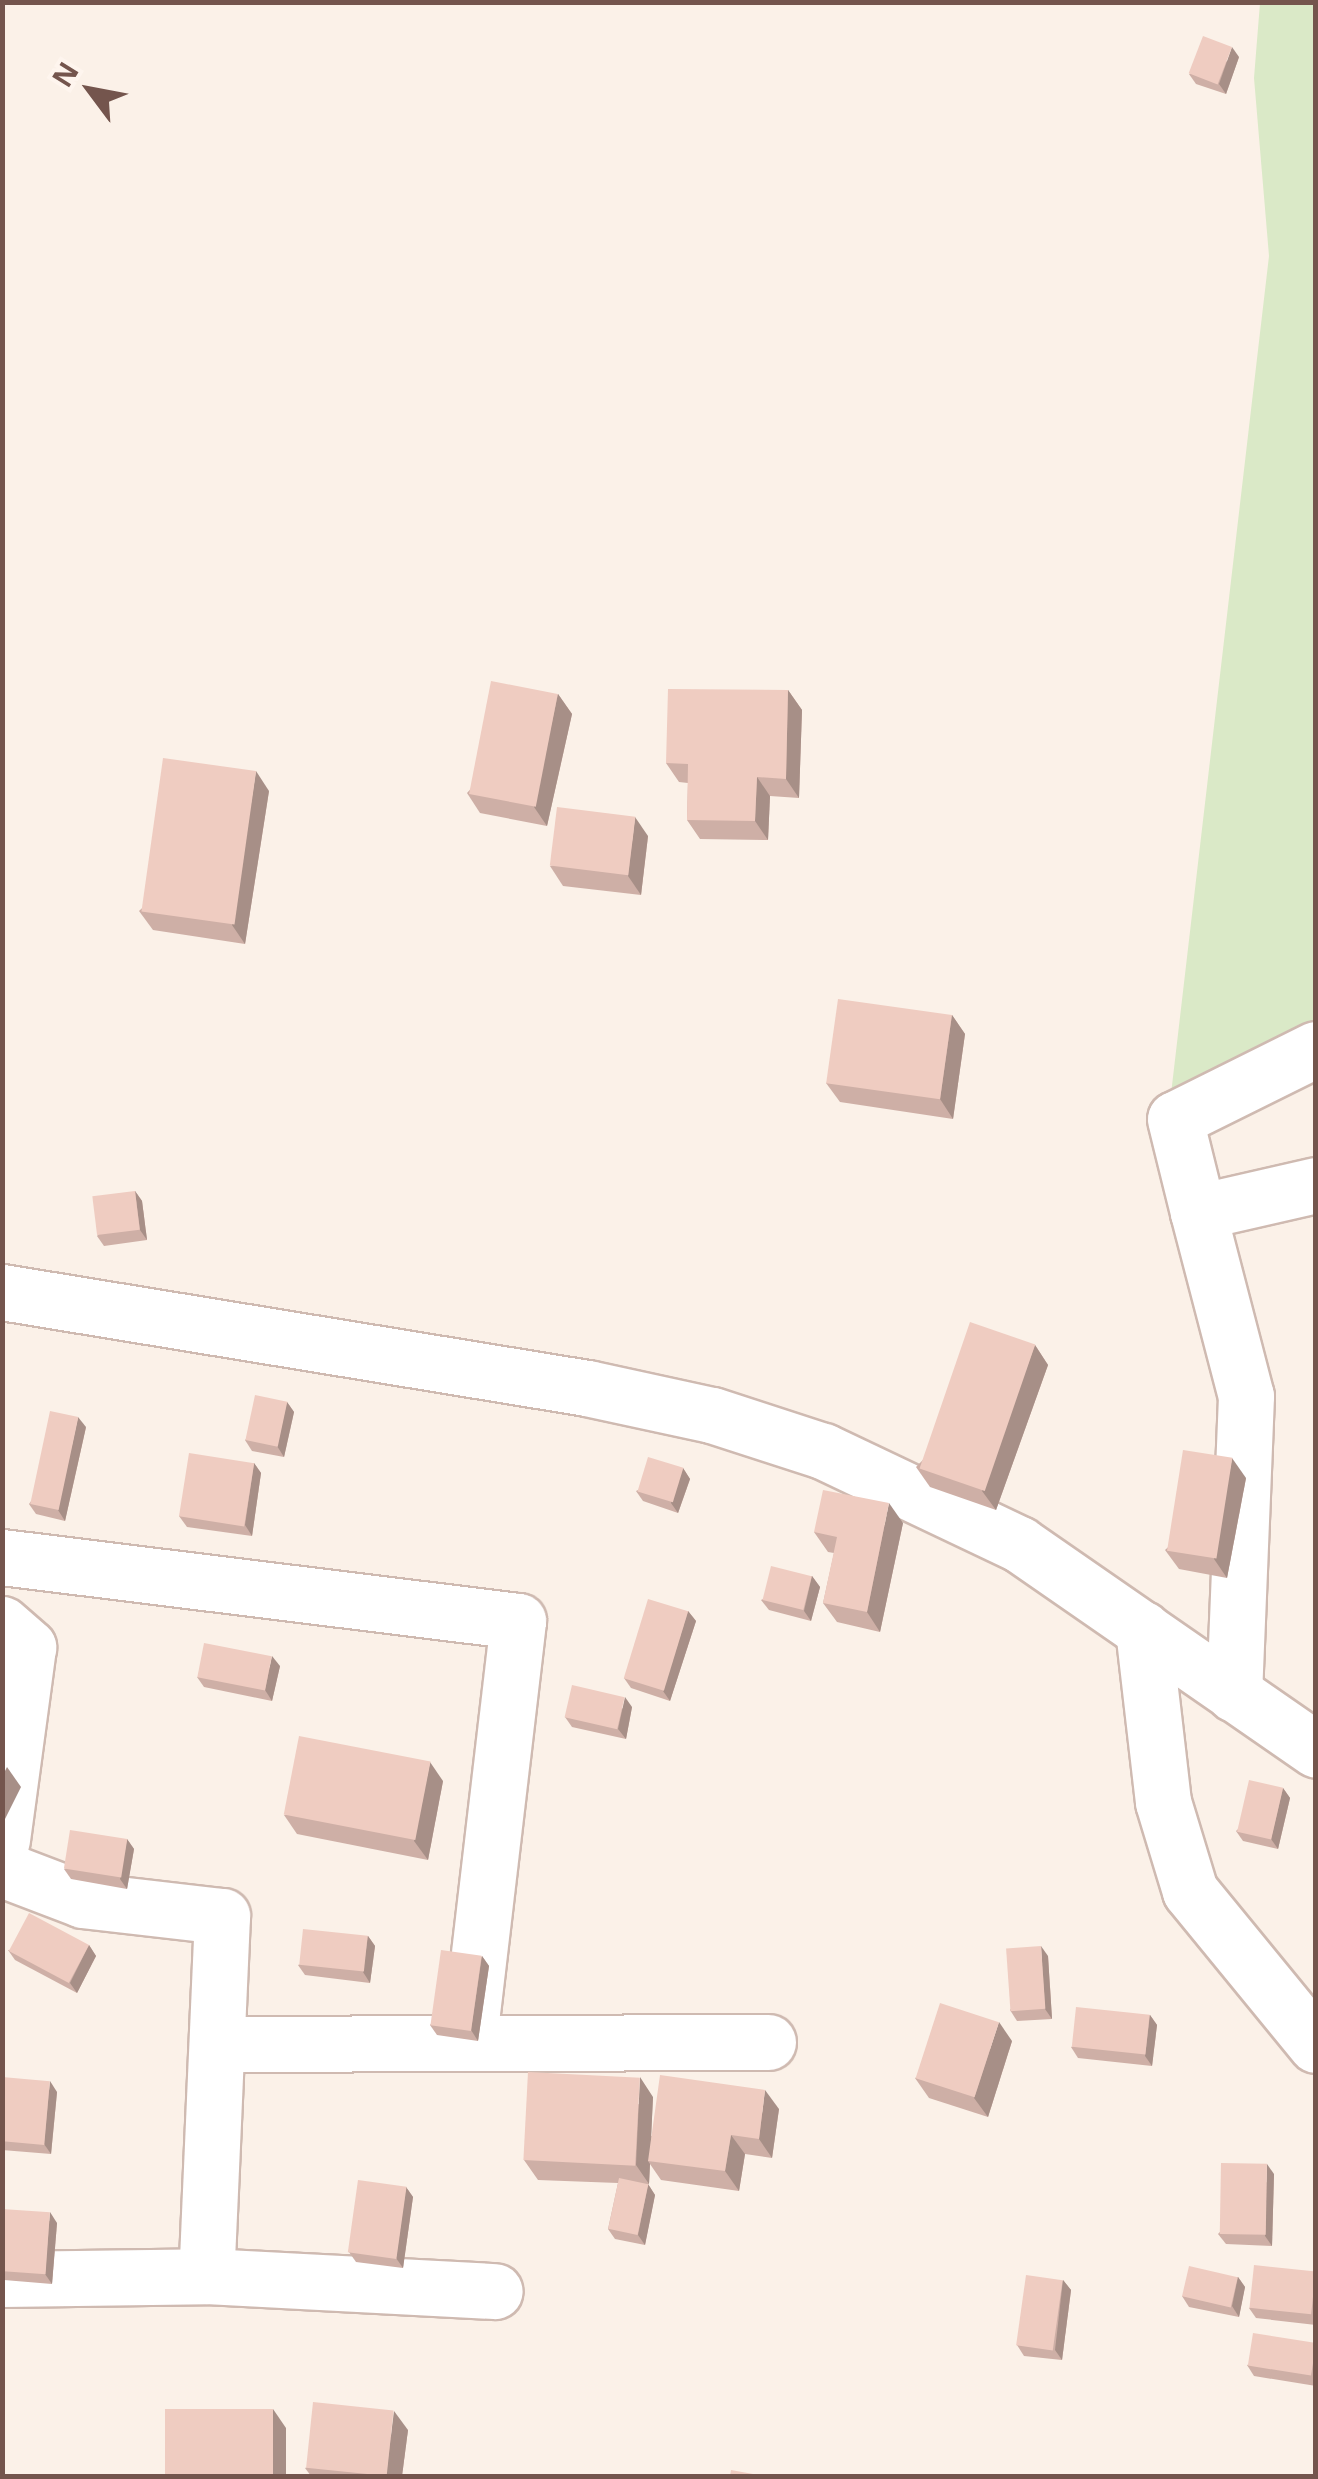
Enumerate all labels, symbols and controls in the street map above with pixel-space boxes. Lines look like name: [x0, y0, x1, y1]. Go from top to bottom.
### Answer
north arrow: [40, 40, 140, 140]
text: N: [42, 54, 87, 94]

